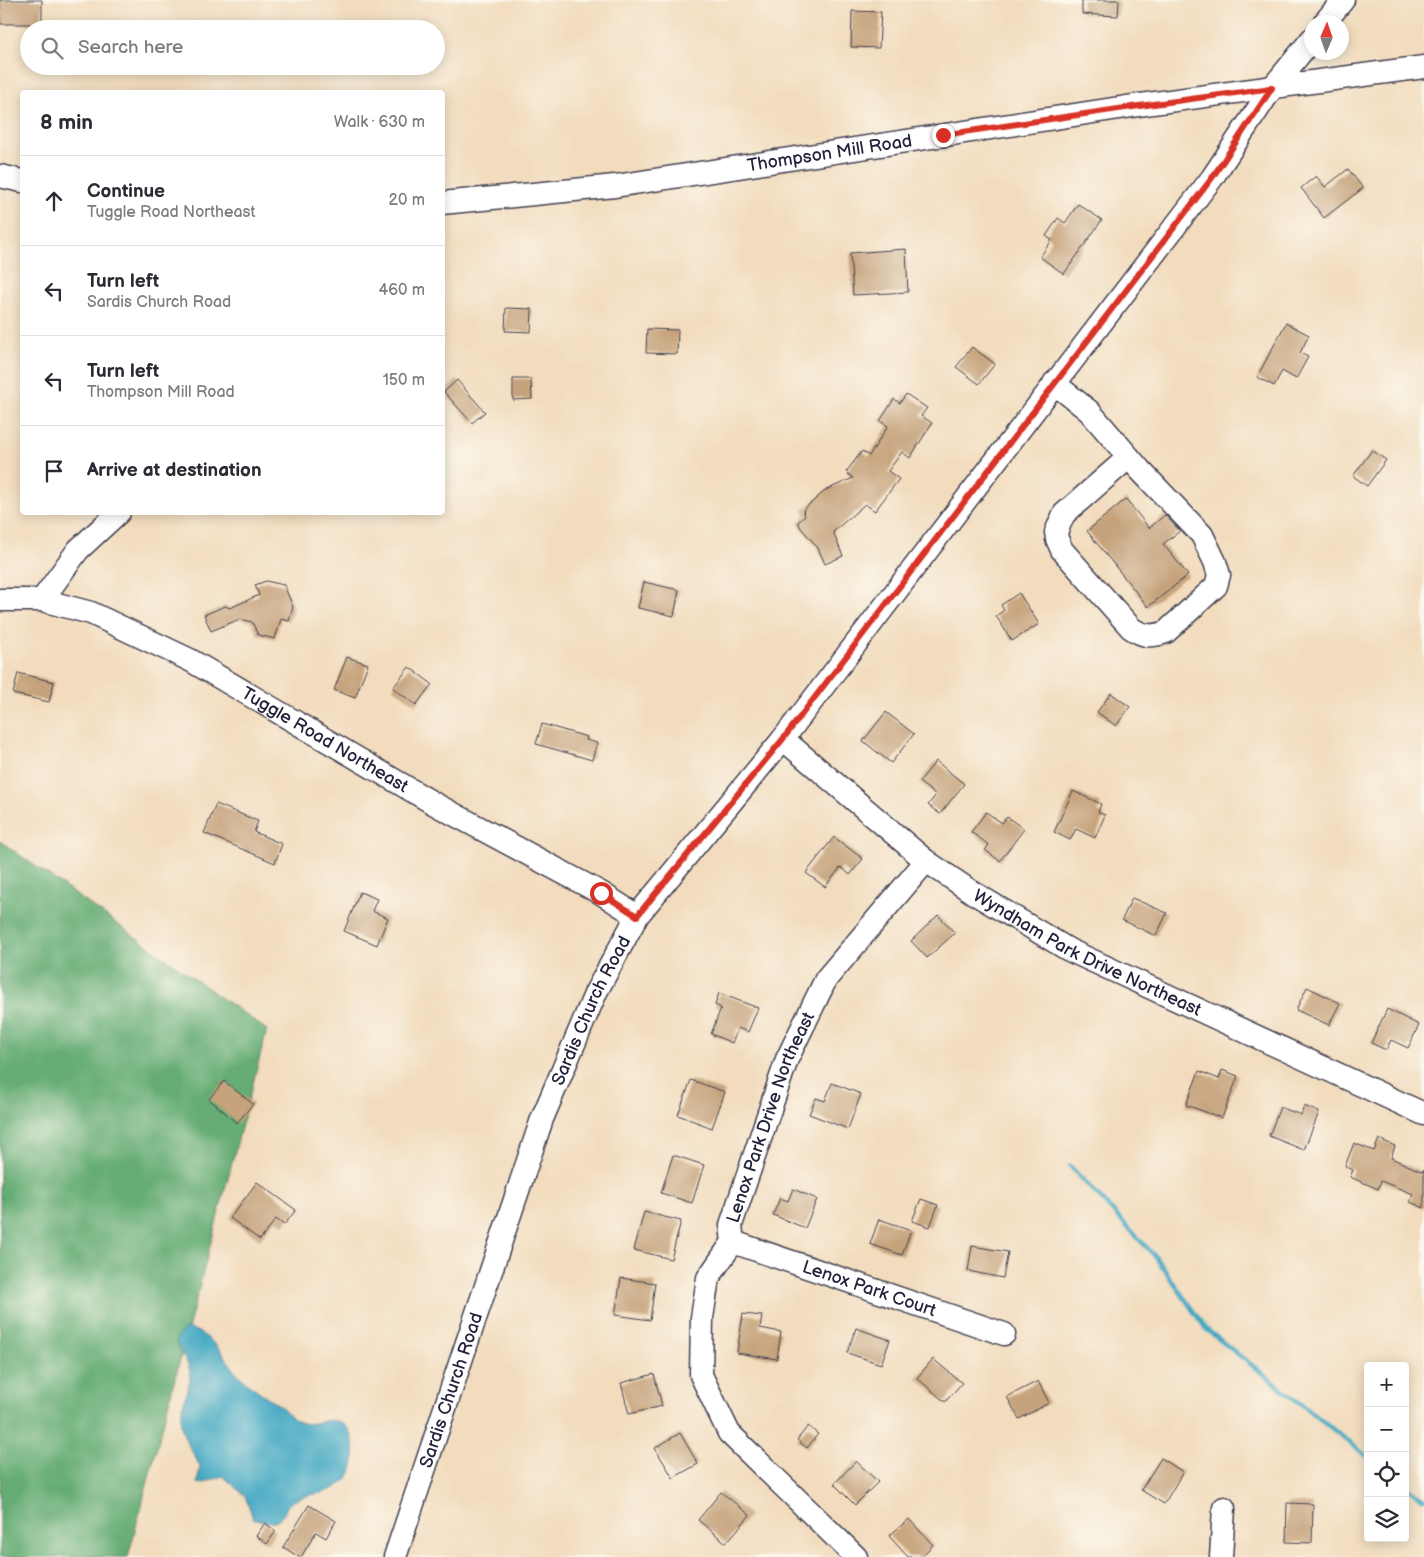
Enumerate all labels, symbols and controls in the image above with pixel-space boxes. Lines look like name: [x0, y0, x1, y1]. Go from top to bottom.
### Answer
north arrow: [1304, 15, 1349, 60]
search box: [20, 20, 445, 75]
icon: search: [38, 34, 66, 62]
text: Search here: [78, 36, 183, 59]
text: 8 min: [40, 110, 93, 135]
text: Walk · 630 m: [334, 113, 425, 132]
route end: [932, 124, 955, 147]
street label: Thompson Mill Road: [746, 130, 913, 176]
text: Continue: [87, 180, 165, 203]
icon: ahead: [40, 187, 68, 215]
text: 20 m: [389, 191, 425, 210]
text: Tuggle Road Northeast: [87, 203, 255, 222]
text: Turn left: [87, 270, 159, 293]
icon: left: [40, 277, 68, 305]
text: 460 m: [379, 281, 425, 300]
text: Sardis Church Road: [87, 293, 231, 312]
text: Turn left: [87, 360, 159, 383]
icon: left: [40, 367, 68, 395]
text: 150 m: [383, 371, 425, 390]
text: Thompson Mill Road: [87, 383, 235, 402]
icon: arrive: [40, 457, 68, 485]
text: Arrive at destination: [87, 459, 262, 482]
street label: Tuggle Road Northeast: [238, 682, 412, 797]
route start: [590, 882, 613, 905]
street label: Wyndham Park Drive Northeast: [970, 885, 1205, 1020]
street label: Sardis Church Road: [547, 932, 635, 1088]
street label: Lenox Park Drive Northeast: [722, 1008, 819, 1225]
street label: Lenox Park Court: [800, 1256, 939, 1321]
street label: Sardis Church Road: [415, 1310, 487, 1470]
map controls: [1364, 1362, 1409, 1542]
button: +: [1364, 1362, 1409, 1407]
button: −: [1364, 1407, 1409, 1452]
button: locate: [1364, 1452, 1409, 1497]
button: layers: [1364, 1497, 1409, 1542]

